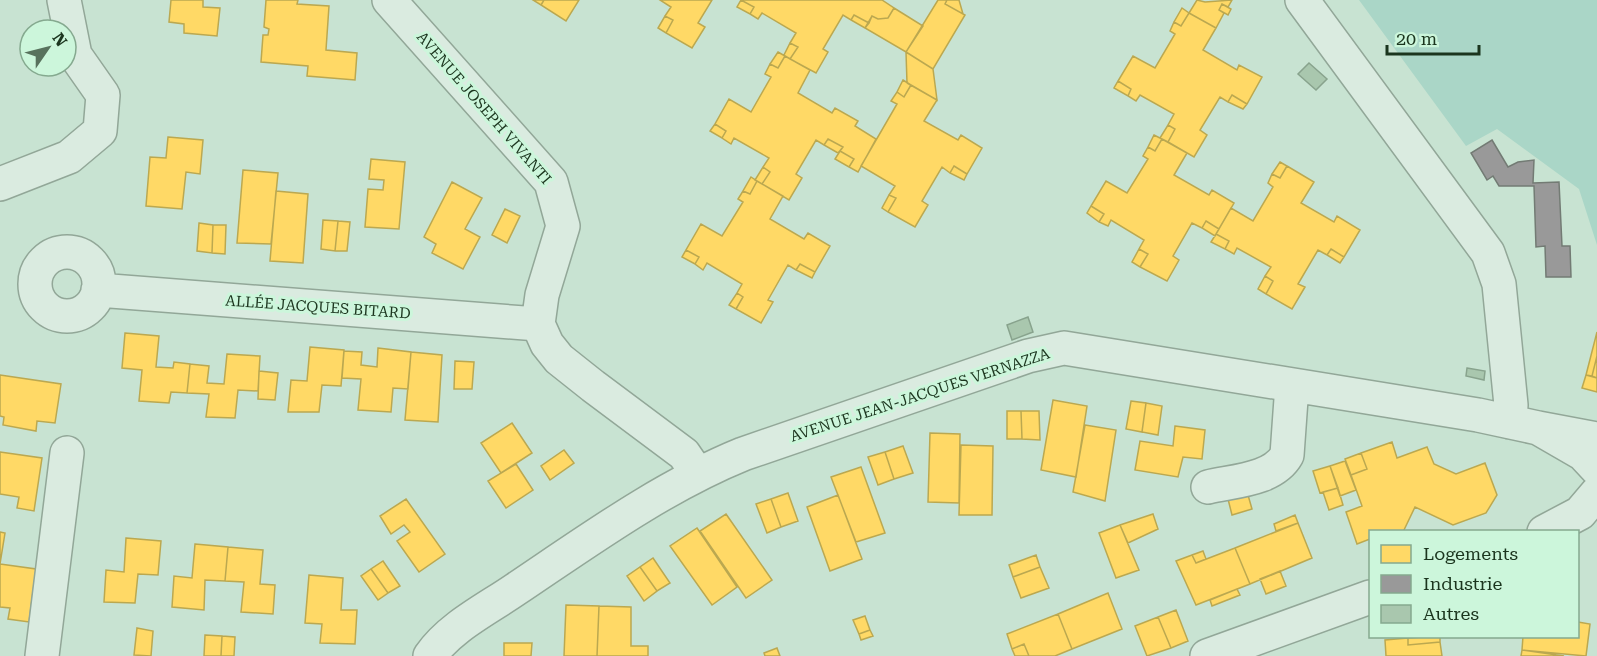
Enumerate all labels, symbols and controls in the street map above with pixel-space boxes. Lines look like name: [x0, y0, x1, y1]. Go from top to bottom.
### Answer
north arrow: [18, 18, 78, 78]
scale bar: [1387, 18, 1478, 56]
street label: AVENUE JOSEPH VIVANTI: [413, 28, 555, 188]
text: 20 m: [1396, 28, 1437, 49]
text: N: [49, 29, 71, 50]
street label: ALLÉE JACQUES BITARD: [225, 292, 411, 322]
street label: AVENUE JEAN-JACQUES VERNAZZA: [788, 344, 1053, 446]
legend: [1369, 530, 1579, 638]
text: Logements: [1423, 543, 1518, 564]
text: Industrie: [1423, 573, 1503, 594]
text: Autres: [1423, 603, 1479, 624]

